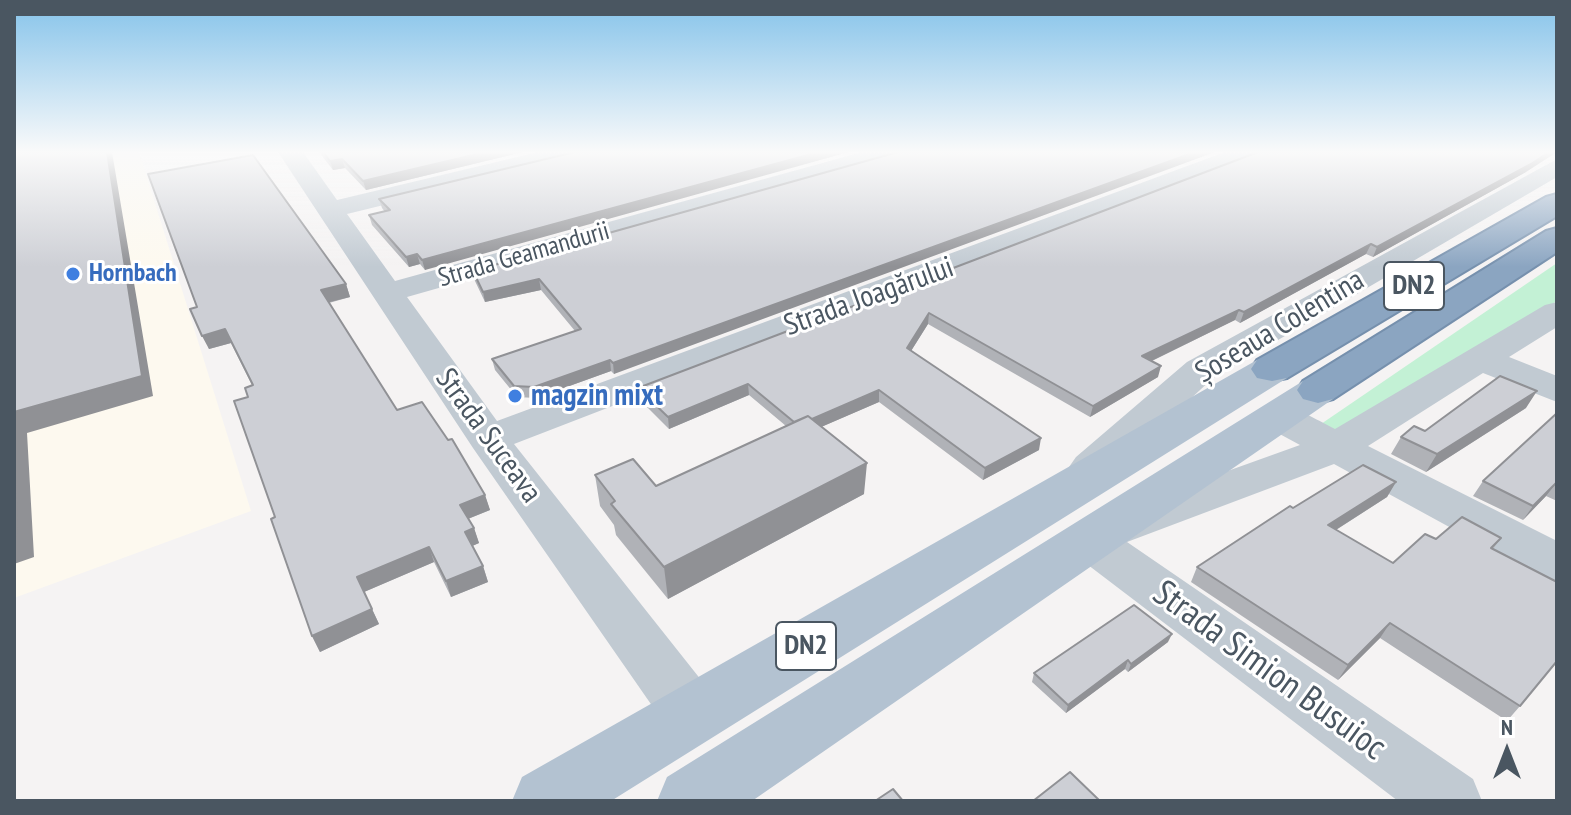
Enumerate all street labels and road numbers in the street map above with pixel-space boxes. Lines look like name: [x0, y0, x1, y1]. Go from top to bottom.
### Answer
street label: Strada Geamandurii: [435, 216, 613, 294]
street label: Strada Joagărului: [779, 250, 959, 344]
road number: DN2: [1384, 262, 1444, 310]
street label: Șoseaua Colentina: [1189, 263, 1371, 391]
street label: Strada Suceava: [427, 362, 549, 510]
street label: Strada Simion Busuioc: [1144, 572, 1394, 770]
road number: DN2: [776, 622, 836, 670]

